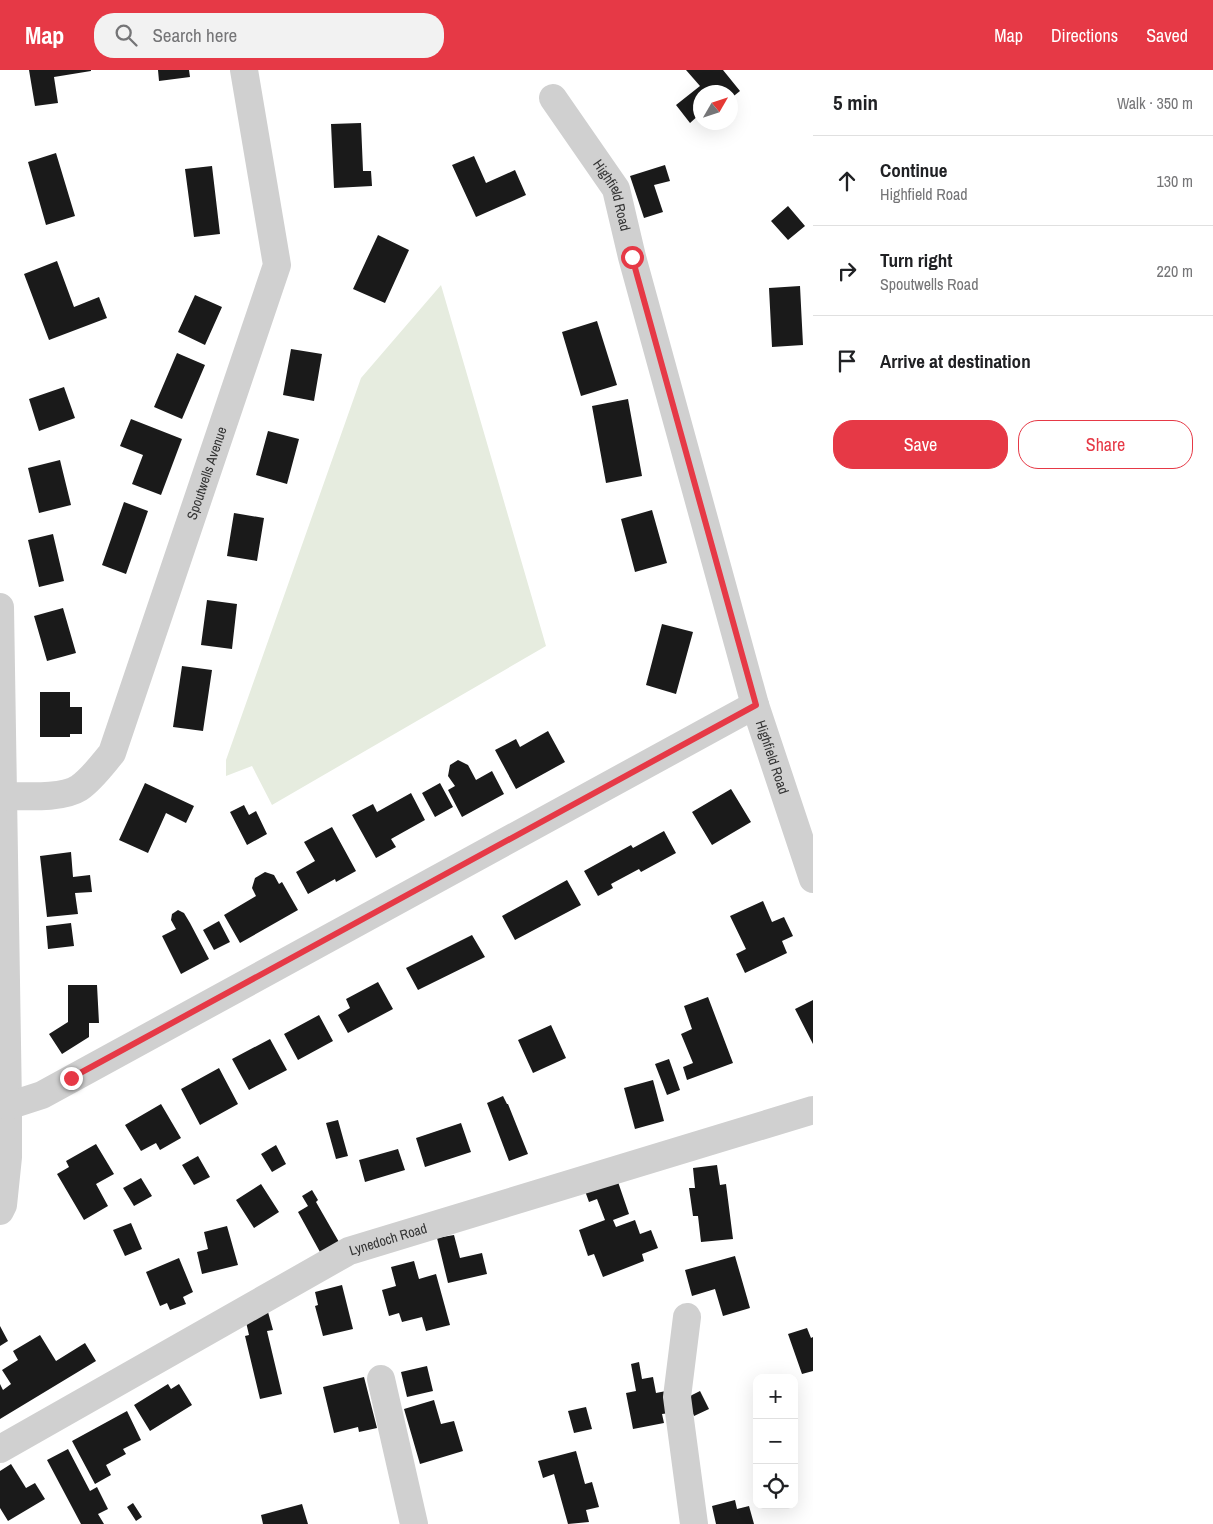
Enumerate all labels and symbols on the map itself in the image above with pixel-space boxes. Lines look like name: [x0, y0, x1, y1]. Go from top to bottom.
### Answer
north arrow: [693, 85, 738, 130]
street label: Highfield Road: [589, 156, 635, 233]
route start: [621, 246, 644, 269]
street label: Spoutwells Avenue: [183, 424, 231, 522]
street label: Highfield Road: [752, 718, 793, 796]
route end: [60, 1067, 83, 1090]
street label: Lynedoch Road: [347, 1219, 429, 1259]

